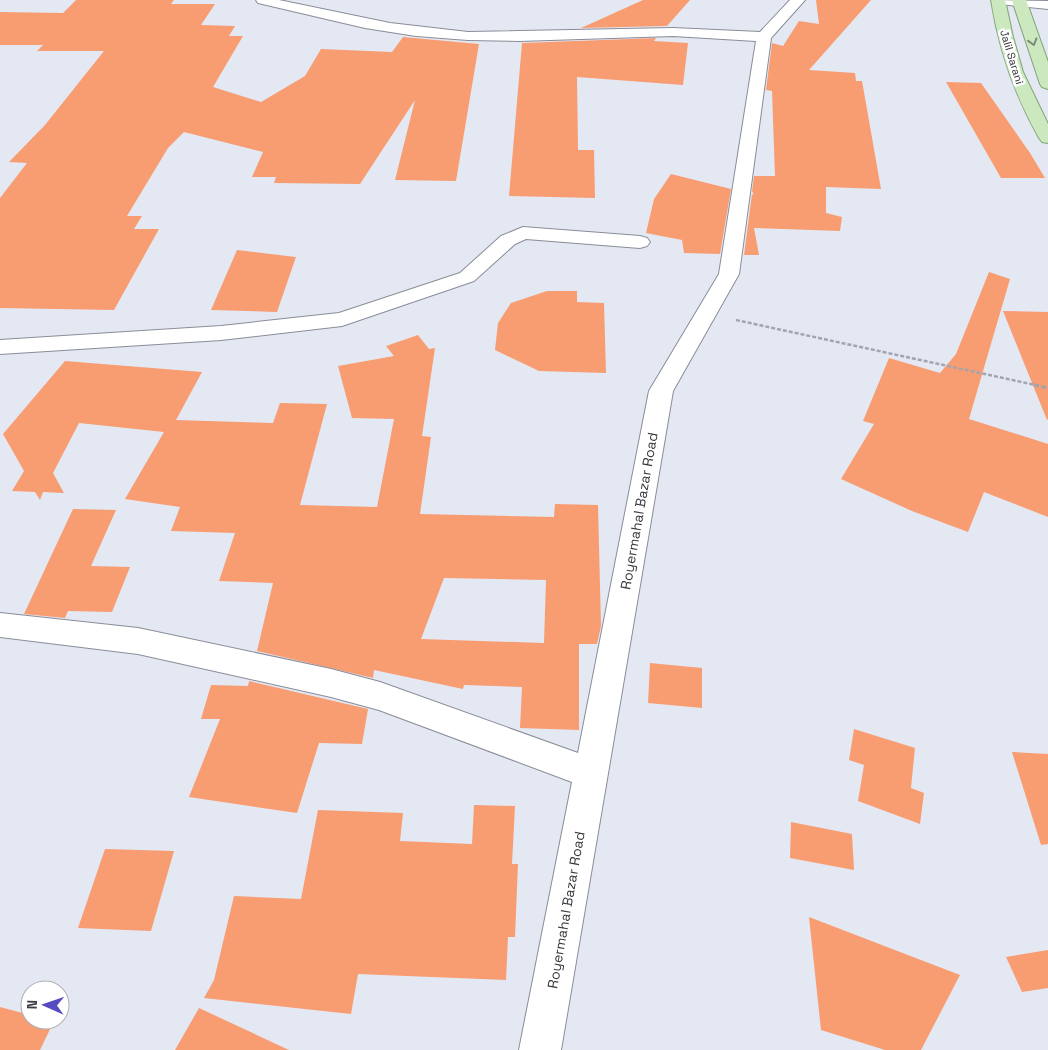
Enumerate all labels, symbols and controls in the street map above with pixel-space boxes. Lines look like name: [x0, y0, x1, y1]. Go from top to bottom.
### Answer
street label: Jalil Sarani: [997, 28, 1027, 86]
one-way arrow: [1027, 38, 1037, 46]
street label: Royermahal Bazar Road: [616, 431, 662, 591]
street label: Royermahal Bazar Road: [543, 830, 589, 990]
north arrow: [20, 980, 70, 1030]
text: N: [23, 1000, 41, 1010]

